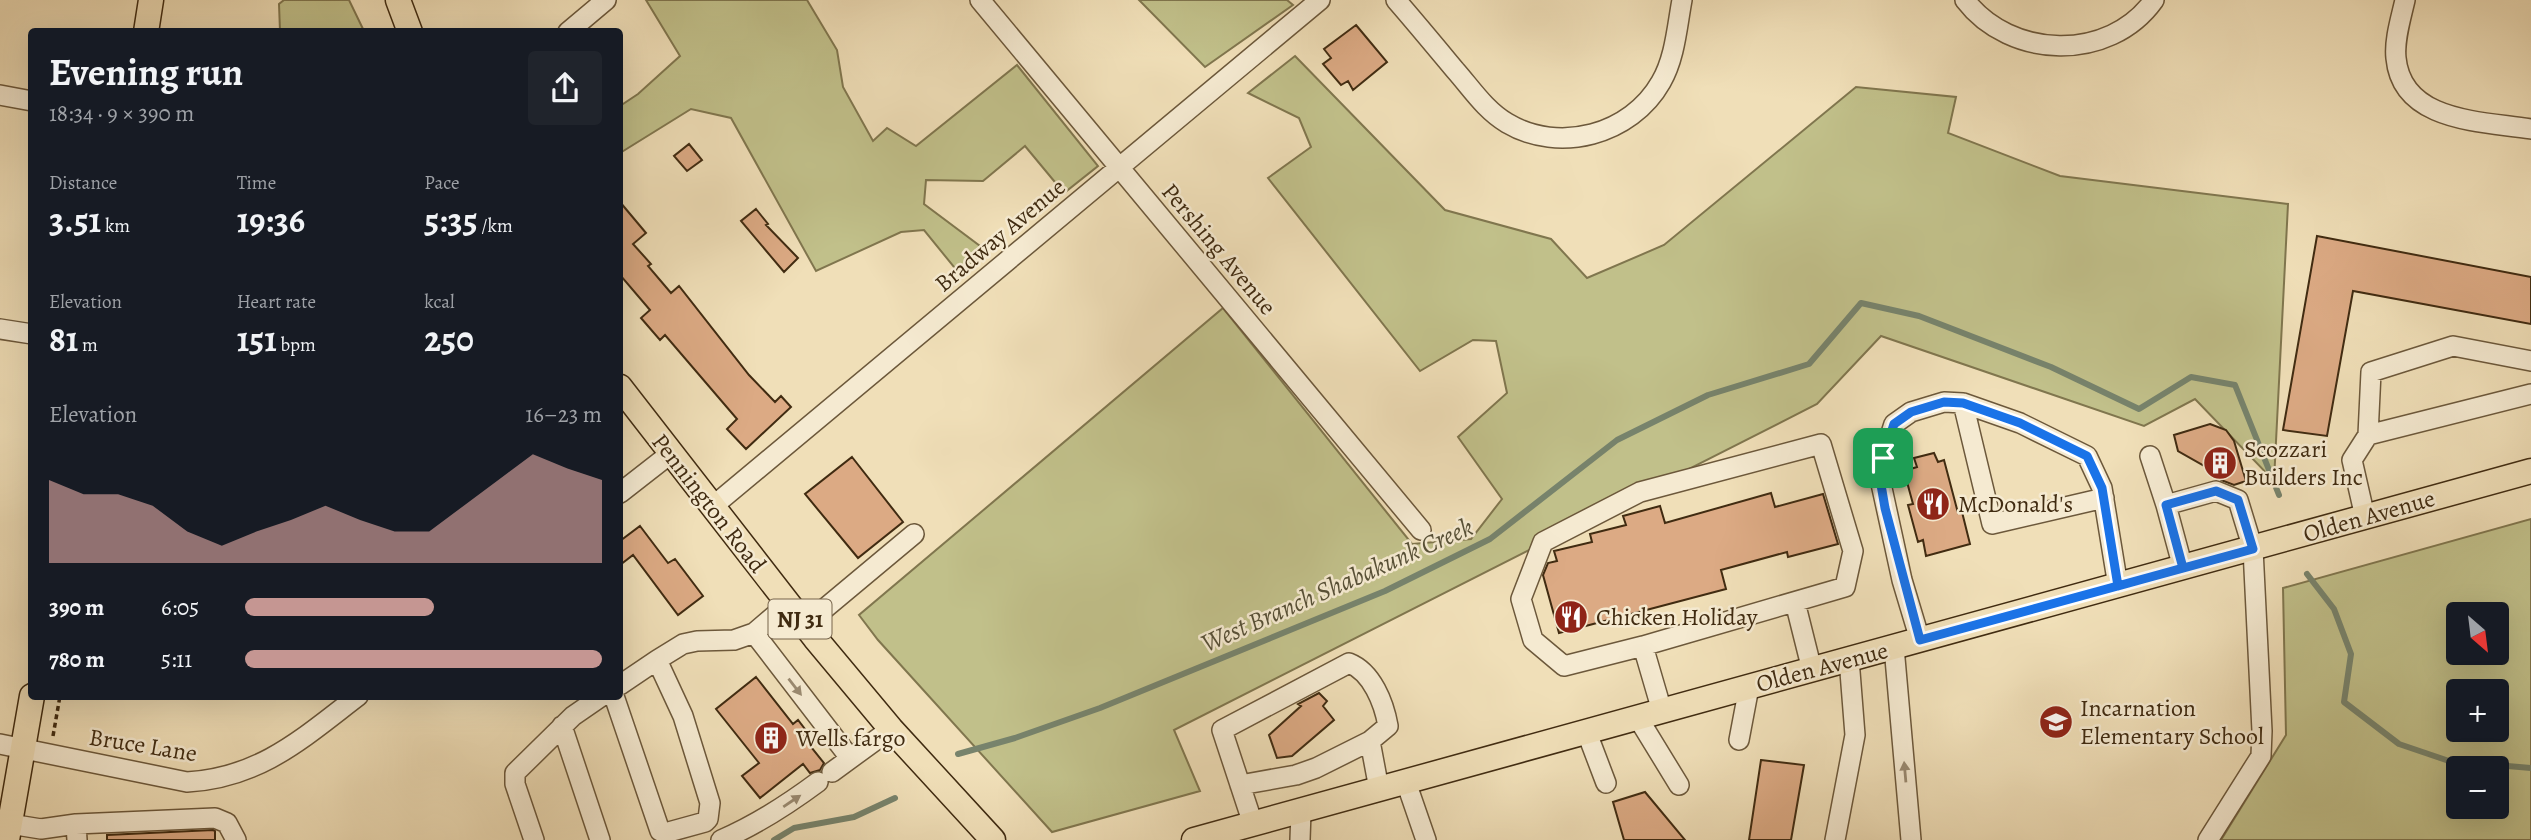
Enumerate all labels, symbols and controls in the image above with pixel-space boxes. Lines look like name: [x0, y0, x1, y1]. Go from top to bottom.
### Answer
text: Evening run: [49, 46, 243, 98]
button: share: [528, 51, 602, 125]
text: 18:34 · 9 × 390 m: [49, 98, 194, 129]
text: Distance: [49, 170, 117, 196]
text: Time: [237, 170, 276, 196]
text: Pace: [424, 170, 460, 196]
street label: Bradway Avenue: [928, 171, 1072, 299]
street label: Pershing Avenue: [1154, 176, 1284, 322]
text: 3.51: [49, 196, 101, 244]
text: 19:36: [237, 196, 305, 244]
text: 5:35: [424, 196, 478, 244]
text: km: [101, 213, 130, 239]
text: /km: [478, 213, 513, 239]
text: Elevation: [49, 289, 122, 315]
text: Heart rate: [237, 289, 316, 315]
text: kcal: [424, 289, 455, 315]
text: 81: [49, 315, 78, 363]
text: 151: [237, 315, 277, 363]
text: 250: [424, 315, 474, 363]
text: m: [78, 332, 98, 358]
text: bpm: [277, 332, 316, 358]
text: Elevation: [49, 399, 137, 430]
text: 16–23 m: [525, 399, 602, 430]
street label: Pennington Road: [644, 427, 774, 579]
pin: [1853, 428, 1913, 488]
place label: Scozzari Builders Inc: [2244, 433, 2363, 493]
icon: arrive: [1864, 439, 1902, 477]
building icon: Scozzari Builders Inc: [2201, 444, 2239, 482]
street label: Olden Avenue: [2299, 482, 2439, 550]
restaurant icon: McDonald's: [1914, 485, 1952, 523]
place label: McDonald's: [1958, 488, 2073, 520]
water label: West Branch Shabakunk Creek: [1196, 509, 1478, 661]
text: 390 m: [49, 592, 104, 623]
text: 6:05: [161, 592, 199, 623]
restaurant icon: Chicken Holiday: [1552, 598, 1590, 636]
road number: NJ 31: [768, 600, 832, 638]
place label: Chicken Holiday: [1596, 601, 1758, 633]
north arrow: [2446, 602, 2510, 665]
map controls: [2446, 602, 2509, 819]
street label: Olden Avenue: [1752, 634, 1892, 700]
text: 780 m: [49, 644, 105, 675]
text: 5:11: [161, 644, 192, 675]
one-way arrow: [788, 678, 802, 696]
button: +: [2446, 679, 2509, 742]
place label: Incarnation Elementary School: [2080, 692, 2264, 752]
school or university icon: Incarnation Elementary School: [2037, 703, 2075, 741]
building icon: Wells fargo: [752, 719, 790, 757]
street label: Bruce Lane: [87, 721, 199, 769]
place label: Wells fargo: [795, 722, 906, 754]
button: −: [2446, 756, 2509, 819]
one-way arrow: [1899, 761, 1910, 783]
one-way arrow: [782, 795, 801, 808]

